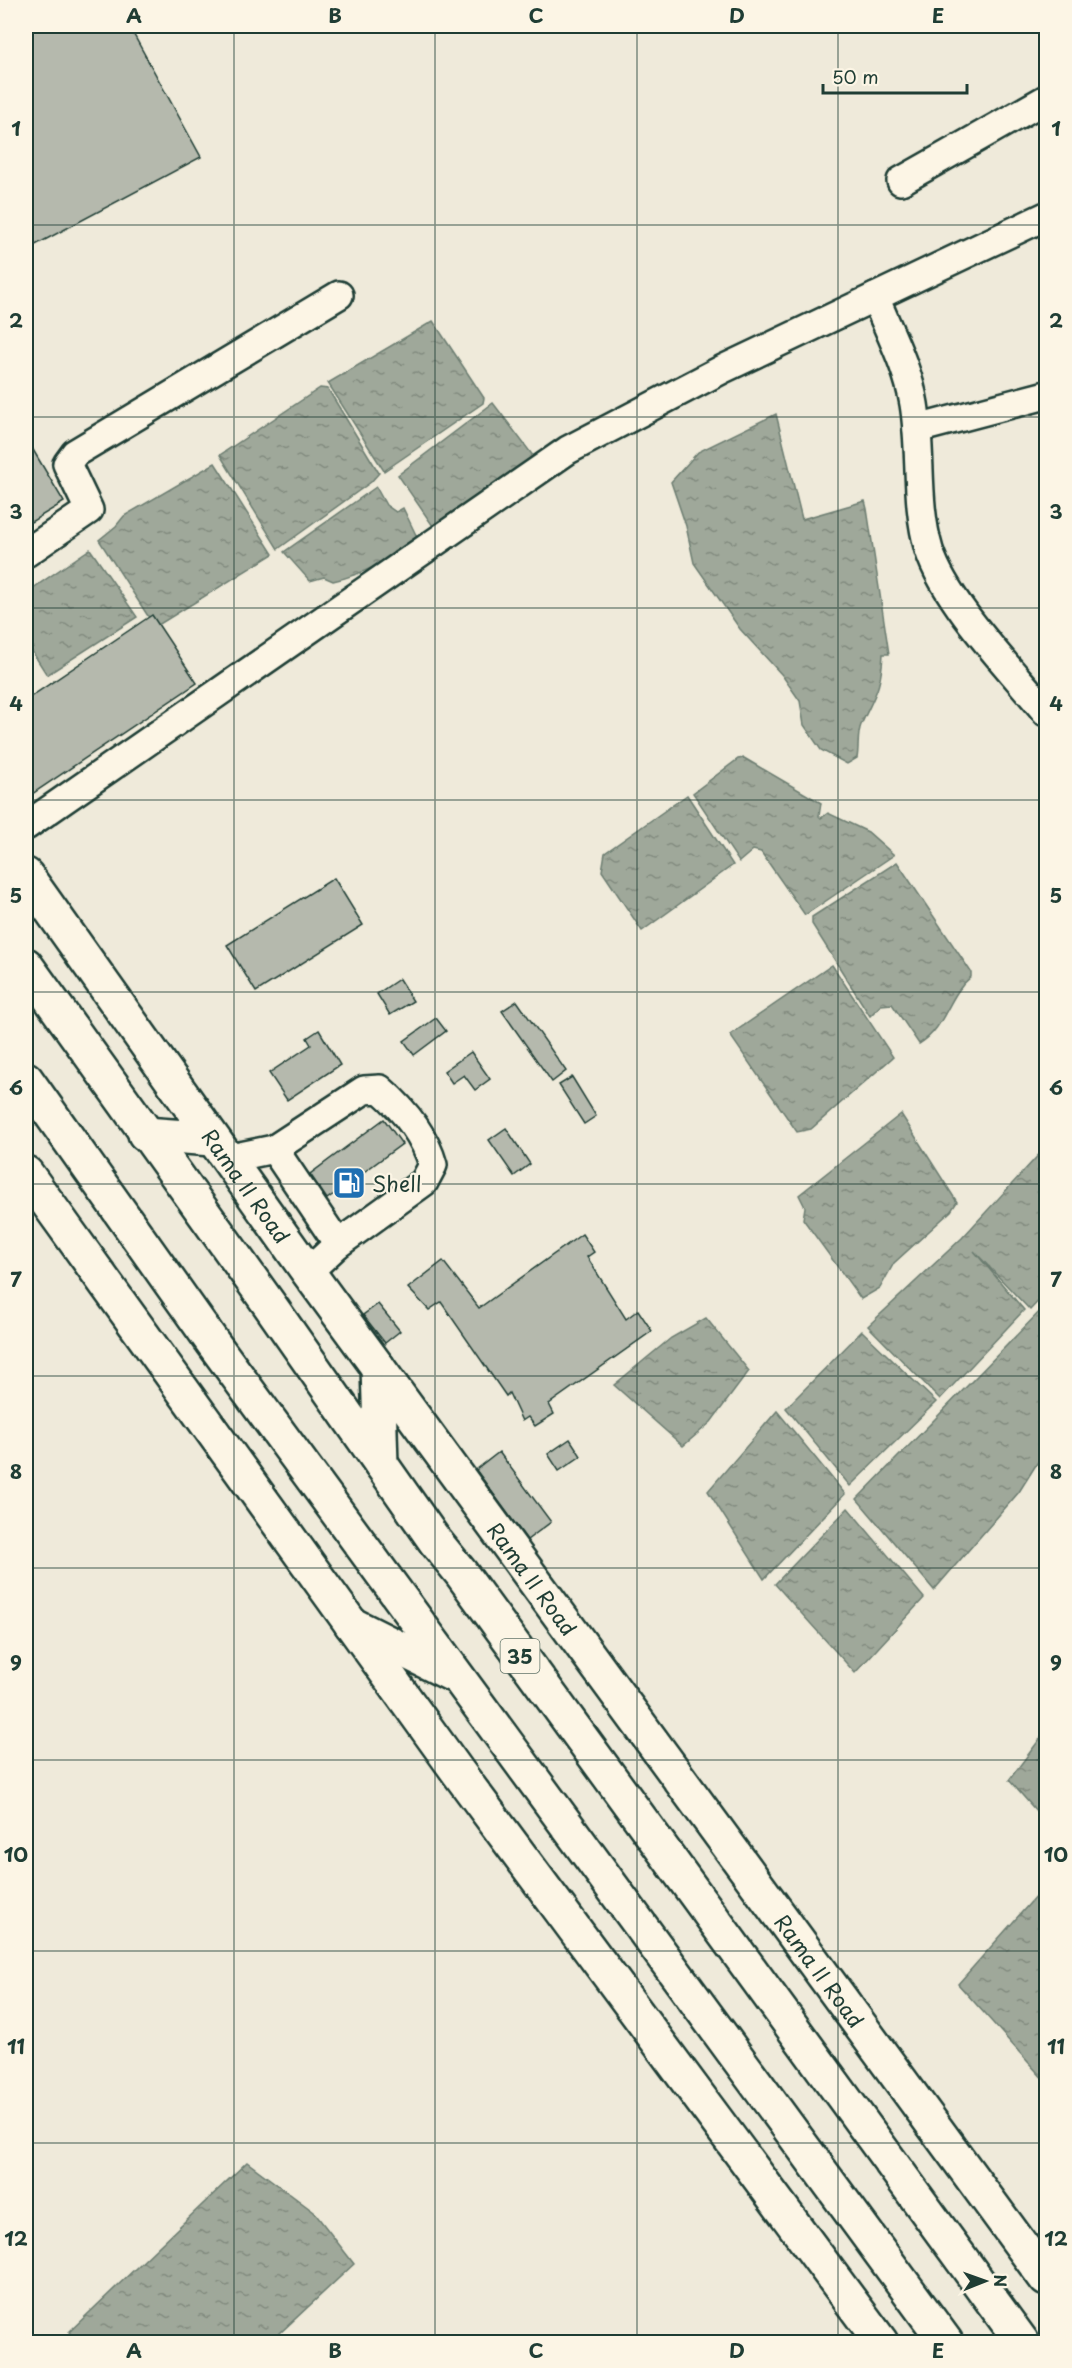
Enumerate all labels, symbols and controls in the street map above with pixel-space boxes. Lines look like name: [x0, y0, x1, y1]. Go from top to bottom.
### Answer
text: A: [126, 0, 142, 30]
text: B: [328, 0, 342, 30]
text: C: [528, 0, 544, 30]
text: D: [729, 0, 745, 30]
text: E: [932, 0, 944, 30]
scale bar: [823, 57, 967, 95]
text: 50 m: [832, 63, 879, 90]
text: 1: [11, 113, 21, 143]
text: 1: [1051, 113, 1061, 143]
text: 2: [9, 305, 23, 335]
text: 2: [1049, 305, 1063, 335]
text: 3: [9, 496, 23, 526]
text: 3: [1049, 496, 1063, 526]
text: 4: [9, 688, 23, 718]
text: 4: [1049, 688, 1063, 718]
text: 5: [10, 880, 22, 910]
text: 5: [1050, 880, 1062, 910]
text: 6: [9, 1072, 23, 1102]
text: 6: [1049, 1072, 1063, 1102]
street label: Rama II Road: [195, 1122, 299, 1250]
fuel station icon: Shell: [331, 1165, 367, 1201]
place label: Shell: [372, 1167, 421, 1199]
text: 7: [10, 1264, 22, 1294]
text: 7: [1050, 1264, 1062, 1294]
text: 8: [10, 1456, 22, 1486]
text: 8: [1050, 1456, 1062, 1486]
street label: Rama II Road: [480, 1515, 585, 1642]
road number: 35: [500, 1639, 540, 1673]
text: 9: [10, 1647, 22, 1677]
text: 9: [1050, 1647, 1062, 1677]
text: 10: [4, 1839, 28, 1869]
text: 10: [1044, 1839, 1068, 1869]
street label: Rama II Road: [767, 1907, 873, 2034]
text: 11: [7, 2031, 25, 2061]
text: 11: [1047, 2031, 1065, 2061]
text: 12: [4, 2223, 28, 2253]
text: 12: [1044, 2223, 1068, 2253]
north arrow: [955, 2251, 1015, 2311]
text: N: [989, 2274, 1013, 2287]
text: A: [126, 2335, 142, 2365]
text: B: [328, 2335, 342, 2365]
text: C: [528, 2335, 544, 2365]
text: D: [729, 2335, 745, 2365]
text: E: [932, 2335, 944, 2365]

